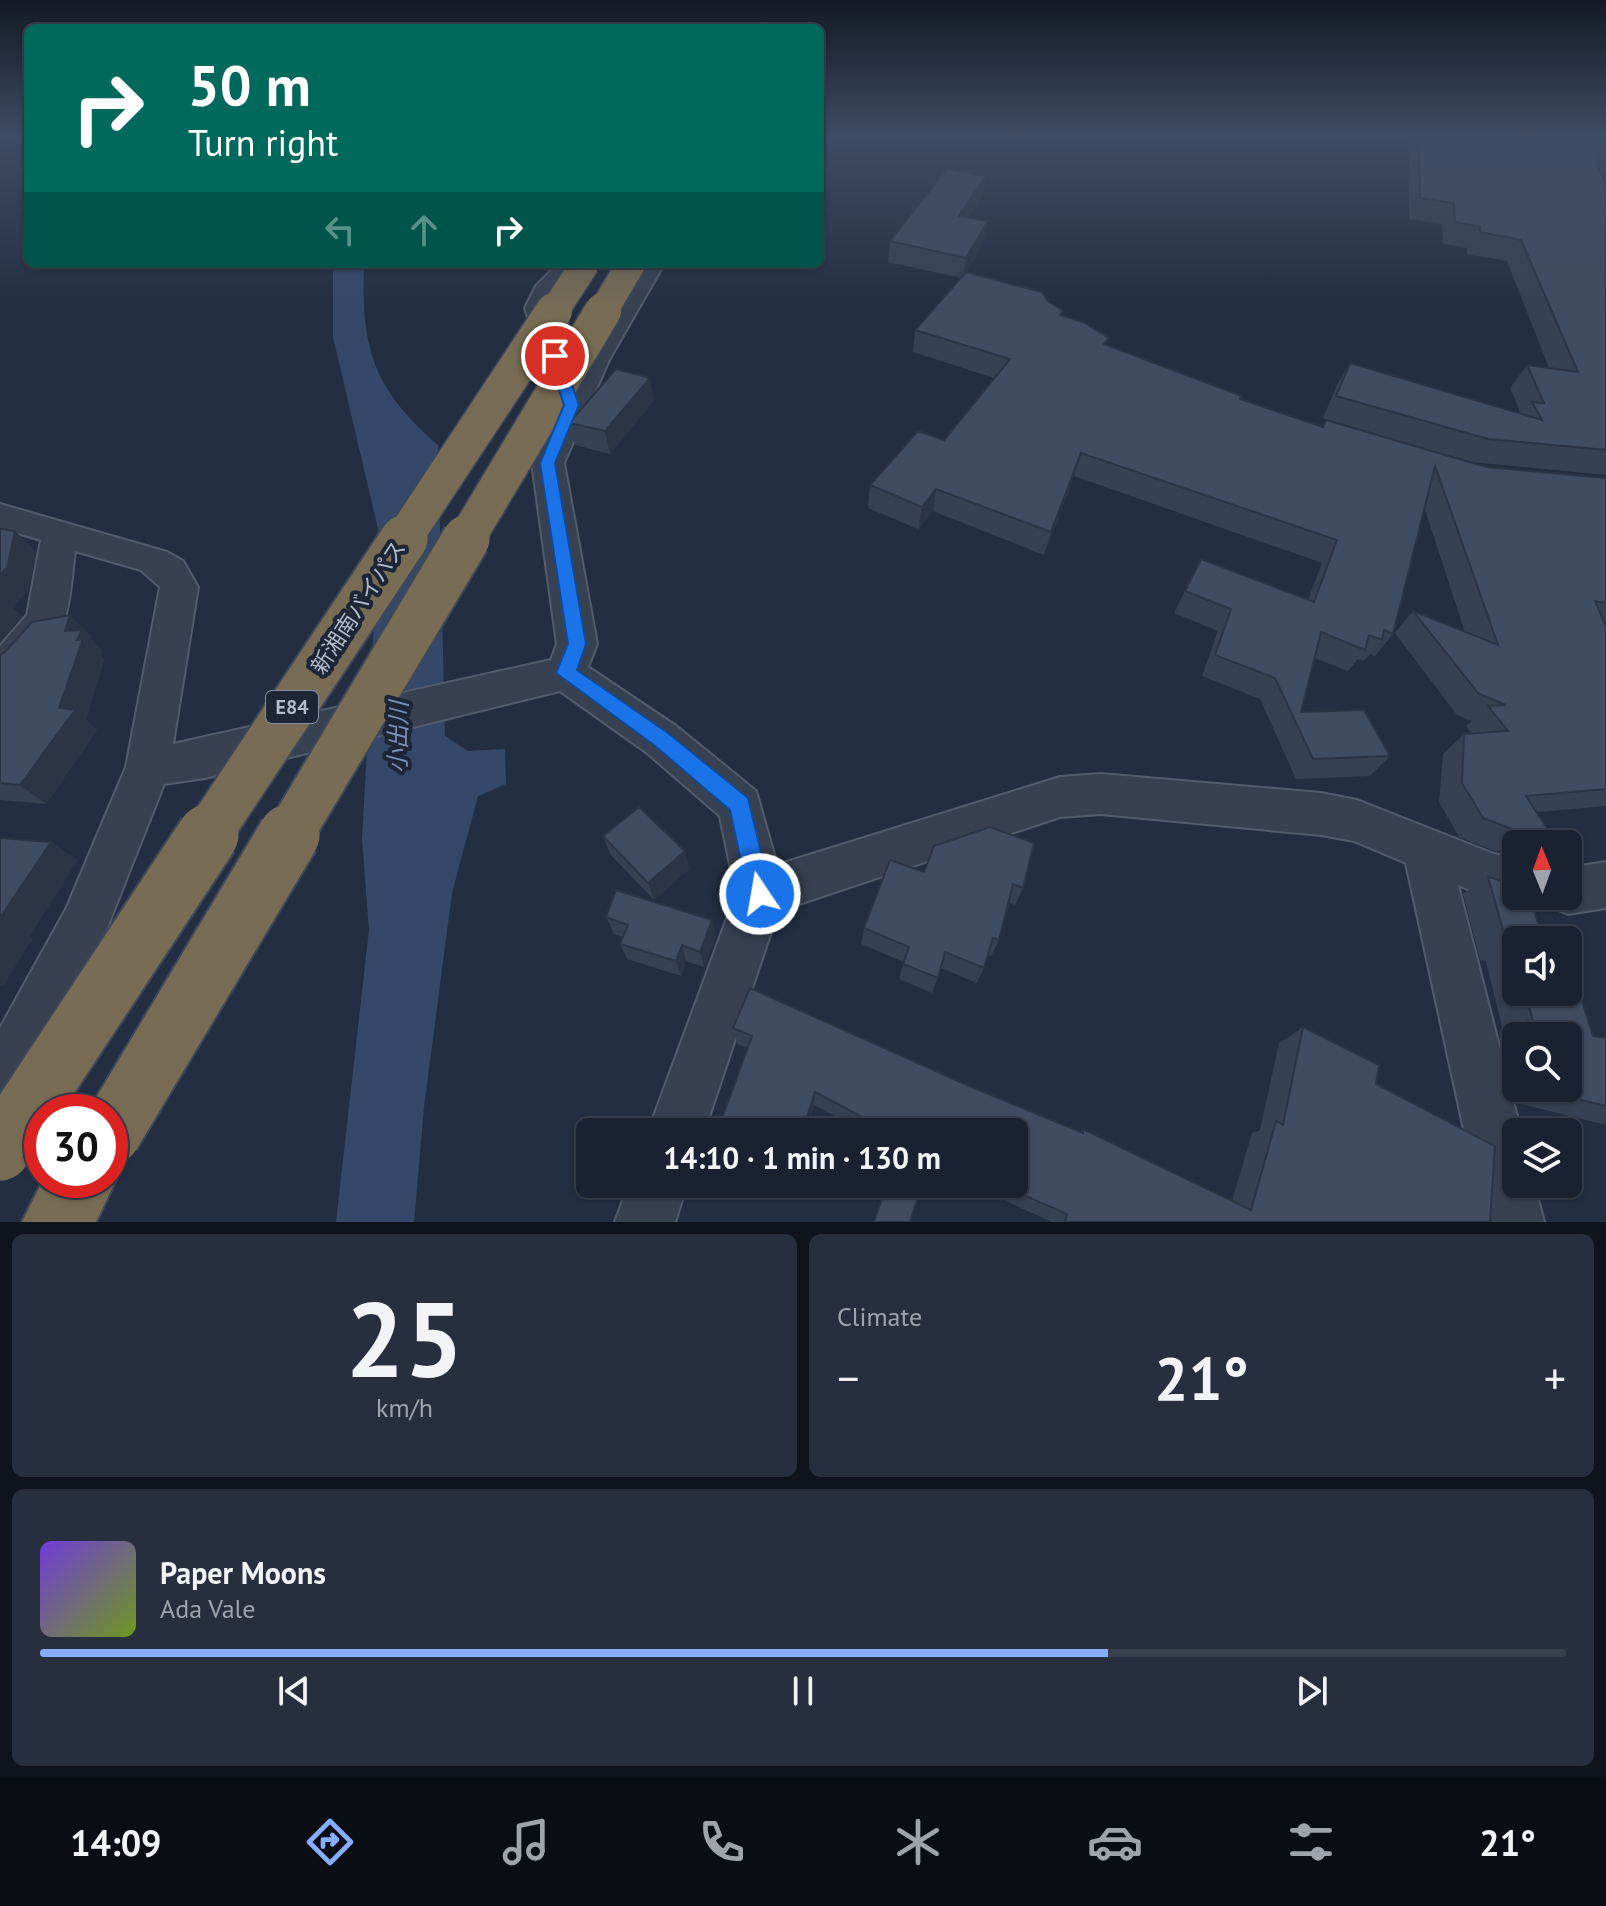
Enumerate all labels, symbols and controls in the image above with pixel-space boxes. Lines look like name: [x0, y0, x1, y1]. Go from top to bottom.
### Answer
text: 50 m: [188, 49, 311, 121]
icon: right: [56, 56, 160, 160]
text: Turn right: [188, 119, 338, 166]
icon: left: [318, 208, 362, 252]
icon: ahead: [402, 208, 446, 252]
icon: right: [486, 208, 530, 252]
pin: [521, 322, 589, 390]
icon: arrive: [533, 334, 577, 378]
street label: 新湘南バイパス: [304, 535, 412, 679]
road number: E84: [266, 691, 318, 723]
water label: 小出川: [382, 698, 414, 773]
north arrow: [1502, 830, 1582, 910]
map controls: [1502, 830, 1582, 1198]
position arrow: [718, 852, 802, 936]
button: sound: [1502, 926, 1582, 1006]
button: search: [1502, 1022, 1582, 1102]
speed limit sign: 30: [24, 1094, 128, 1198]
button: layers: [1502, 1118, 1582, 1198]
text: 14:10 · 1 min · 130 m: [663, 1138, 941, 1177]
text: 25: [346, 1271, 463, 1406]
text: Climate: [837, 1300, 922, 1333]
text: 21°: [1154, 1339, 1249, 1417]
text: −: [837, 1349, 859, 1406]
text: +: [1544, 1349, 1566, 1406]
text: km/h: [376, 1391, 433, 1424]
text: Paper Moons: [160, 1553, 326, 1592]
text: Ada Vale: [160, 1592, 255, 1625]
icon: previous: [272, 1669, 316, 1713]
icon: pause: [781, 1669, 825, 1713]
icon: next: [1290, 1669, 1334, 1713]
icon: directions: [302, 1814, 358, 1870]
icon: music: [498, 1814, 554, 1870]
icon: phone: [694, 1814, 750, 1870]
icon: climate: [890, 1814, 946, 1870]
icon: car: [1087, 1814, 1143, 1870]
icon: filters: [1283, 1814, 1339, 1870]
text: 14:09: [70, 1819, 161, 1866]
text: 21°: [1479, 1819, 1536, 1866]

